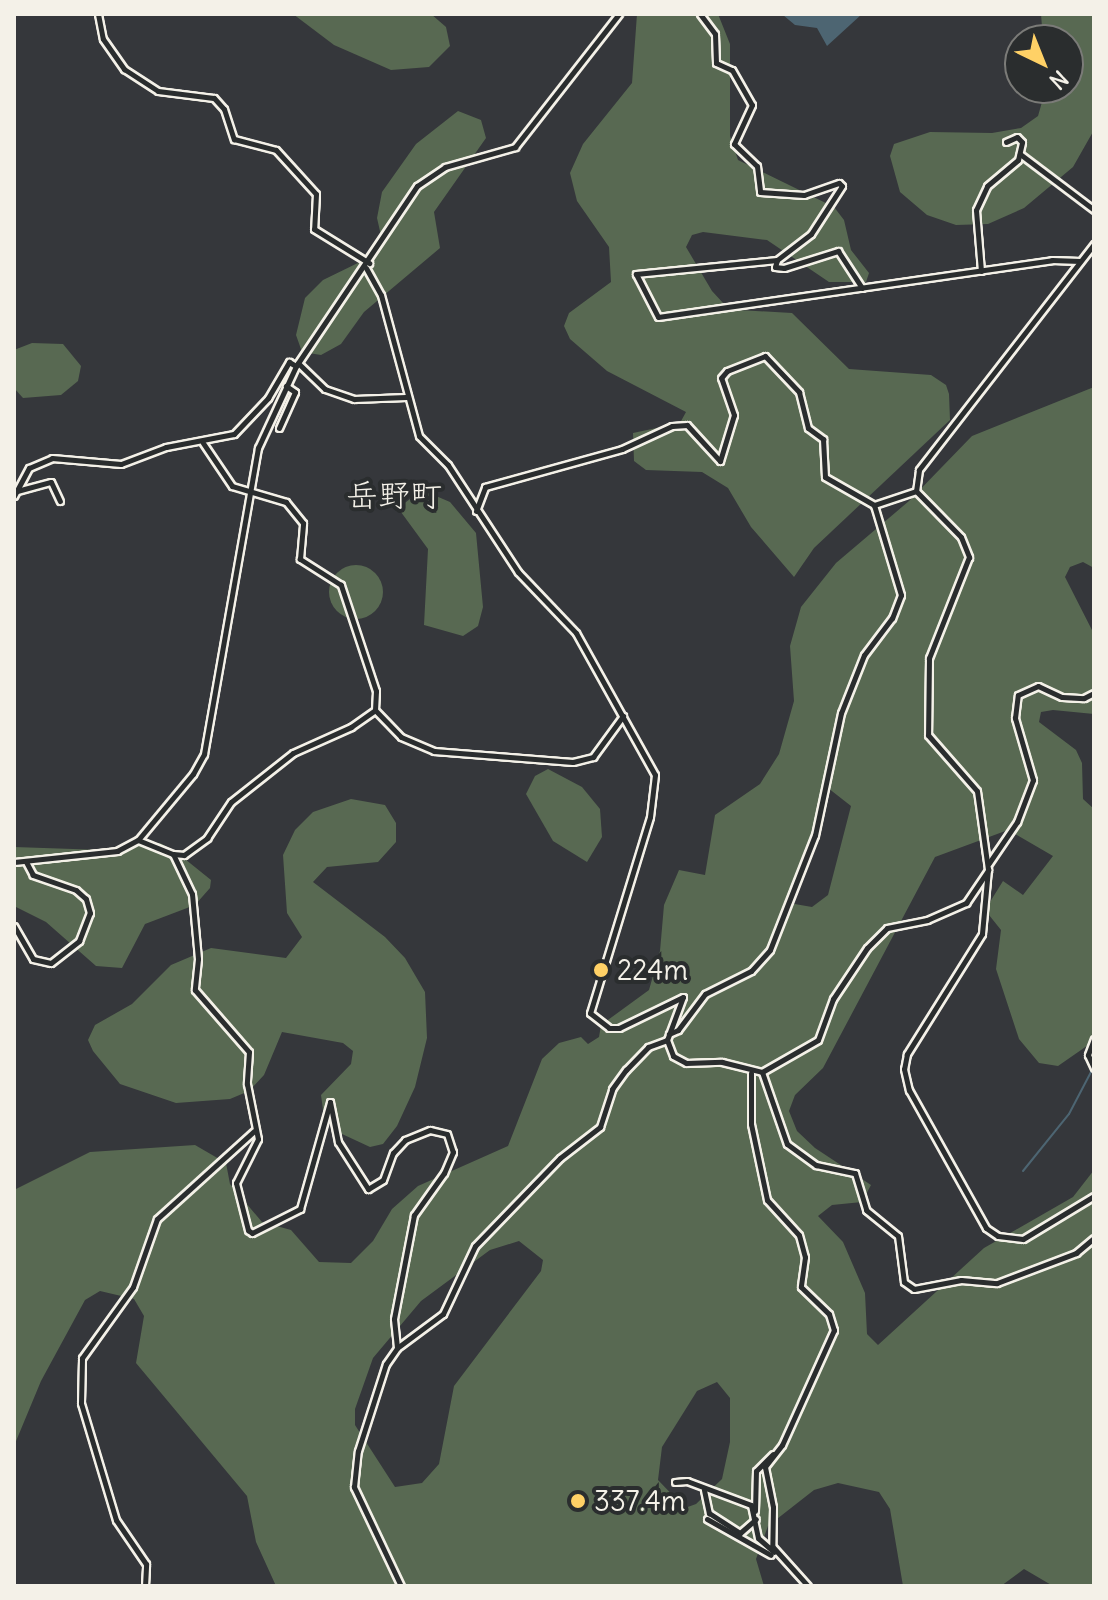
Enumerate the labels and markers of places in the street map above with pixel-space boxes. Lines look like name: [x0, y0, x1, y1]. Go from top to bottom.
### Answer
place label: 224m: [617, 953, 688, 987]
marker: 224m: [592, 961, 610, 979]
place label: 337.4m: [594, 1484, 686, 1518]
marker: 337.4m: [569, 1492, 587, 1510]

